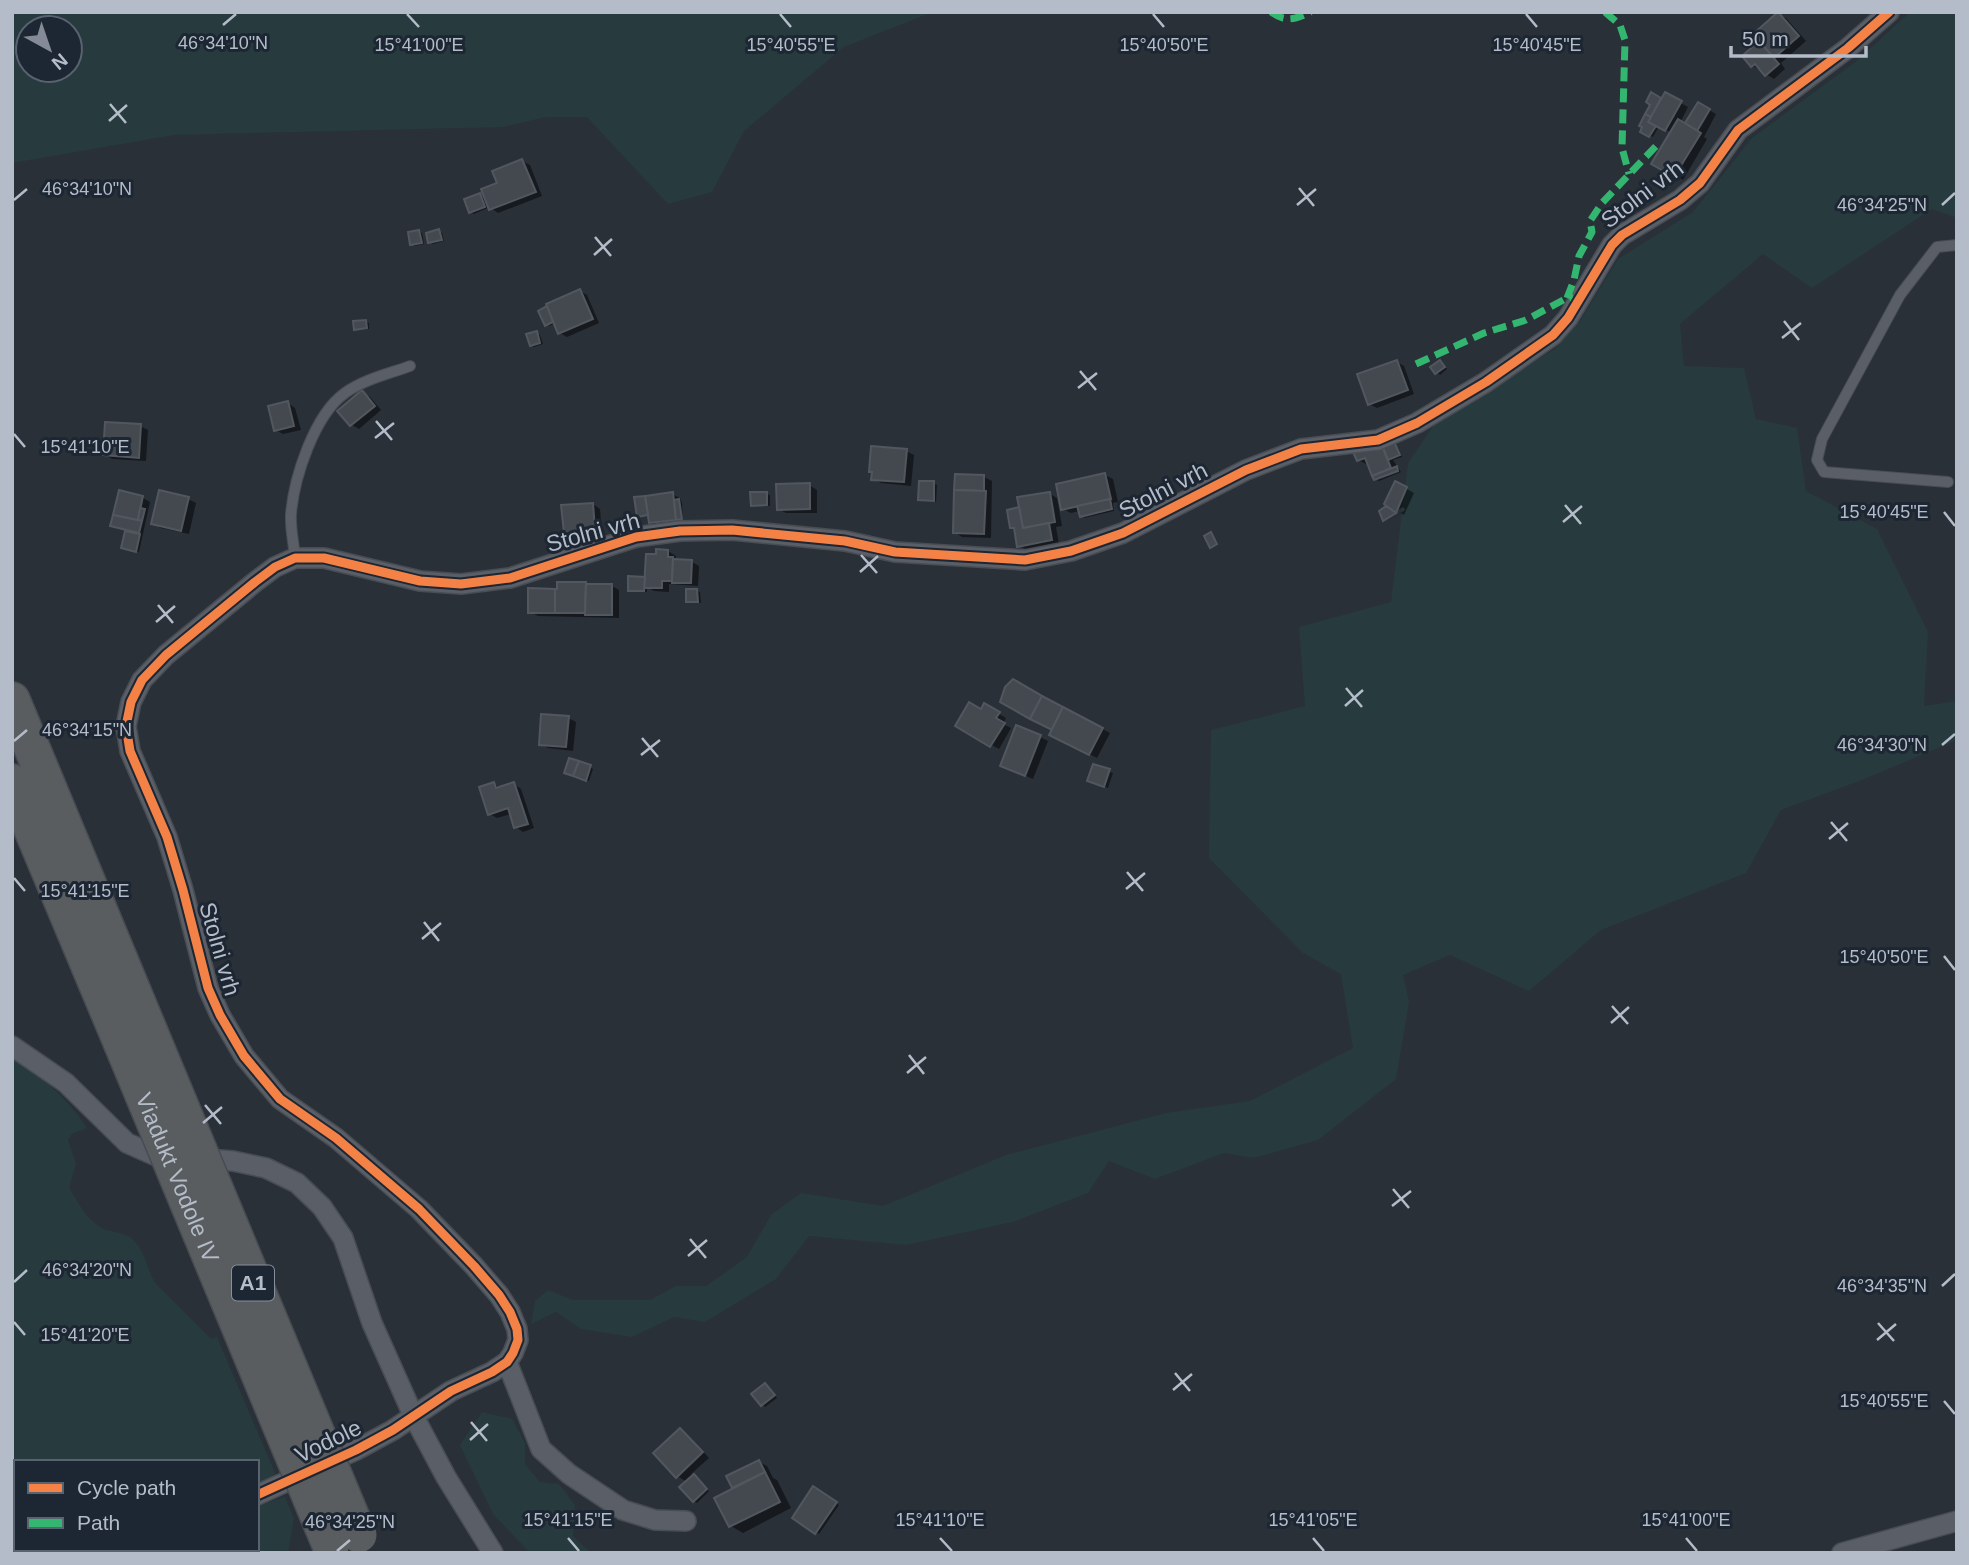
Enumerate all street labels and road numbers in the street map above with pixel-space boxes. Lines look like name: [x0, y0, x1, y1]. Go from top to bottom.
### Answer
street label: Stolni vrh: [1596, 155, 1688, 233]
street label: Stolni vrh: [1114, 457, 1212, 523]
street label: Stolni vrh: [543, 507, 643, 557]
street label: Stolni vrh: [194, 899, 246, 999]
street label: Viadukt Vodole IV: [131, 1089, 224, 1267]
road number: A1: [232, 1266, 274, 1300]
street label: Vodole: [291, 1414, 365, 1468]

